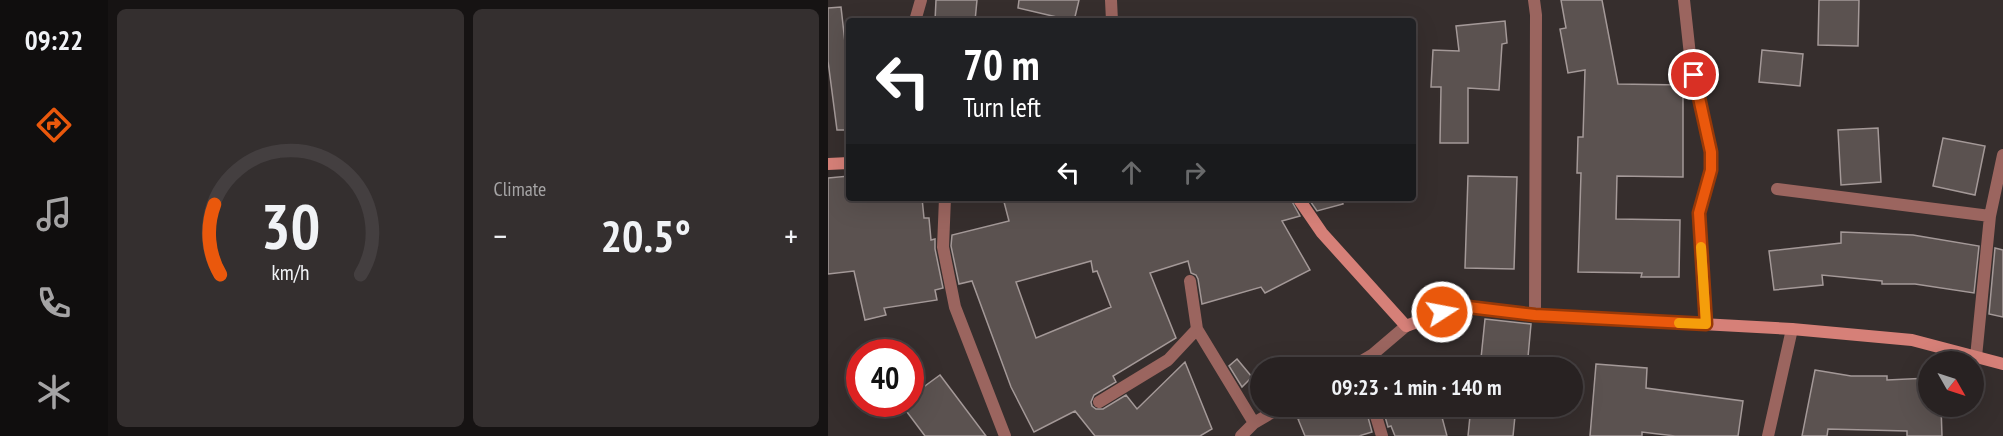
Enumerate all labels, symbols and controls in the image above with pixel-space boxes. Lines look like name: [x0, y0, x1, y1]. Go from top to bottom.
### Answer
text: 09:22: [25, 23, 83, 57]
text: 70 m: [963, 37, 1040, 92]
icon: left: [864, 42, 942, 120]
pin: [1668, 49, 1719, 100]
icon: arrive: [1677, 58, 1710, 91]
text: Turn left: [963, 90, 1041, 124]
icon: directions: [33, 104, 75, 146]
icon: left: [1052, 156, 1085, 189]
icon: ahead: [1115, 156, 1148, 189]
icon: right: [1178, 156, 1211, 189]
text: Climate: [494, 176, 546, 202]
text: 30: [260, 185, 320, 266]
icon: music: [33, 193, 75, 235]
text: 20.5°: [601, 206, 691, 264]
text: −: [494, 214, 507, 257]
text: +: [784, 214, 798, 257]
text: km/h: [271, 258, 309, 286]
position arrow: [1410, 280, 1474, 344]
icon: phone: [33, 282, 75, 324]
speed limit sign: 40: [846, 339, 924, 417]
north arrow: [1918, 351, 1984, 417]
map controls: [1918, 351, 1984, 417]
icon: climate: [33, 371, 75, 413]
text: 09:23 · 1 min · 140 m: [1331, 373, 1502, 401]

